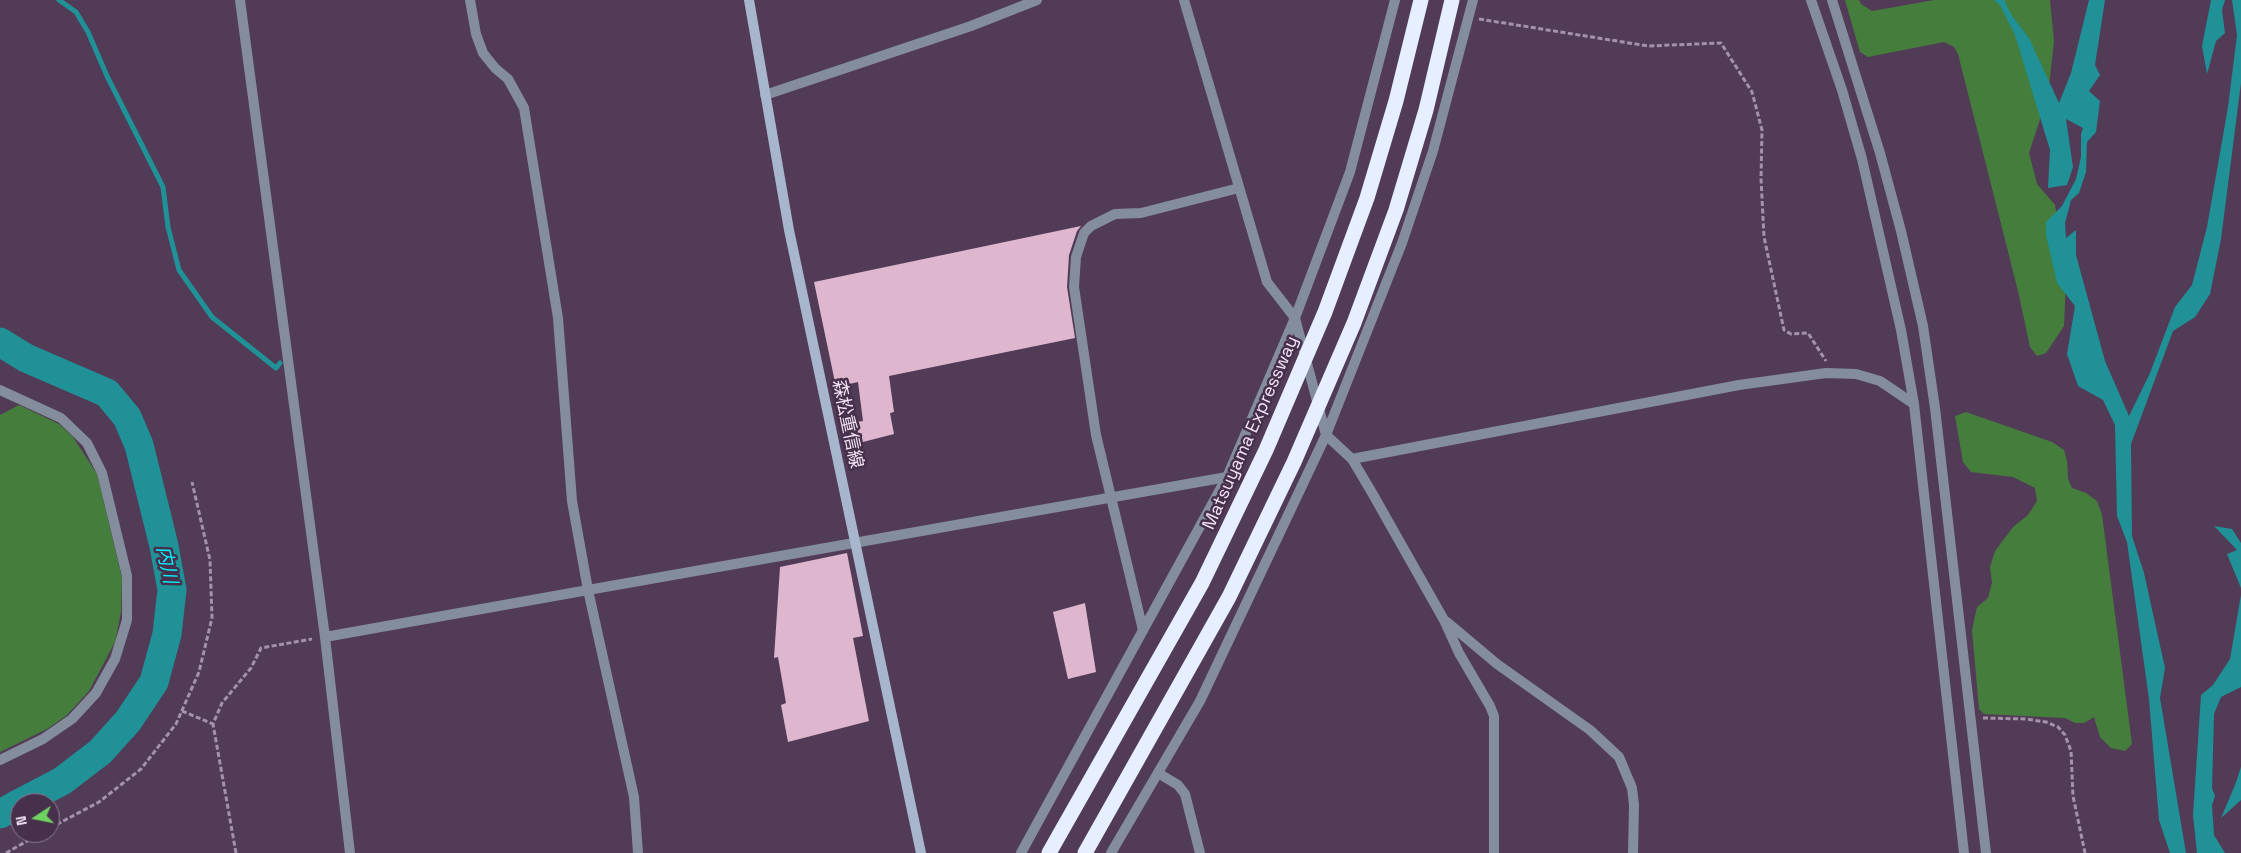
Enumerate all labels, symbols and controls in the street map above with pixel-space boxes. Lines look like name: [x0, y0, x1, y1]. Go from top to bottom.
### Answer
street label: Matsuyama Expressway: [1198, 333, 1304, 533]
street label: 森松重信線: [827, 378, 867, 470]
water label: 内川: [151, 544, 181, 586]
north arrow: [10, 793, 60, 843]
text: N: [12, 814, 31, 827]

